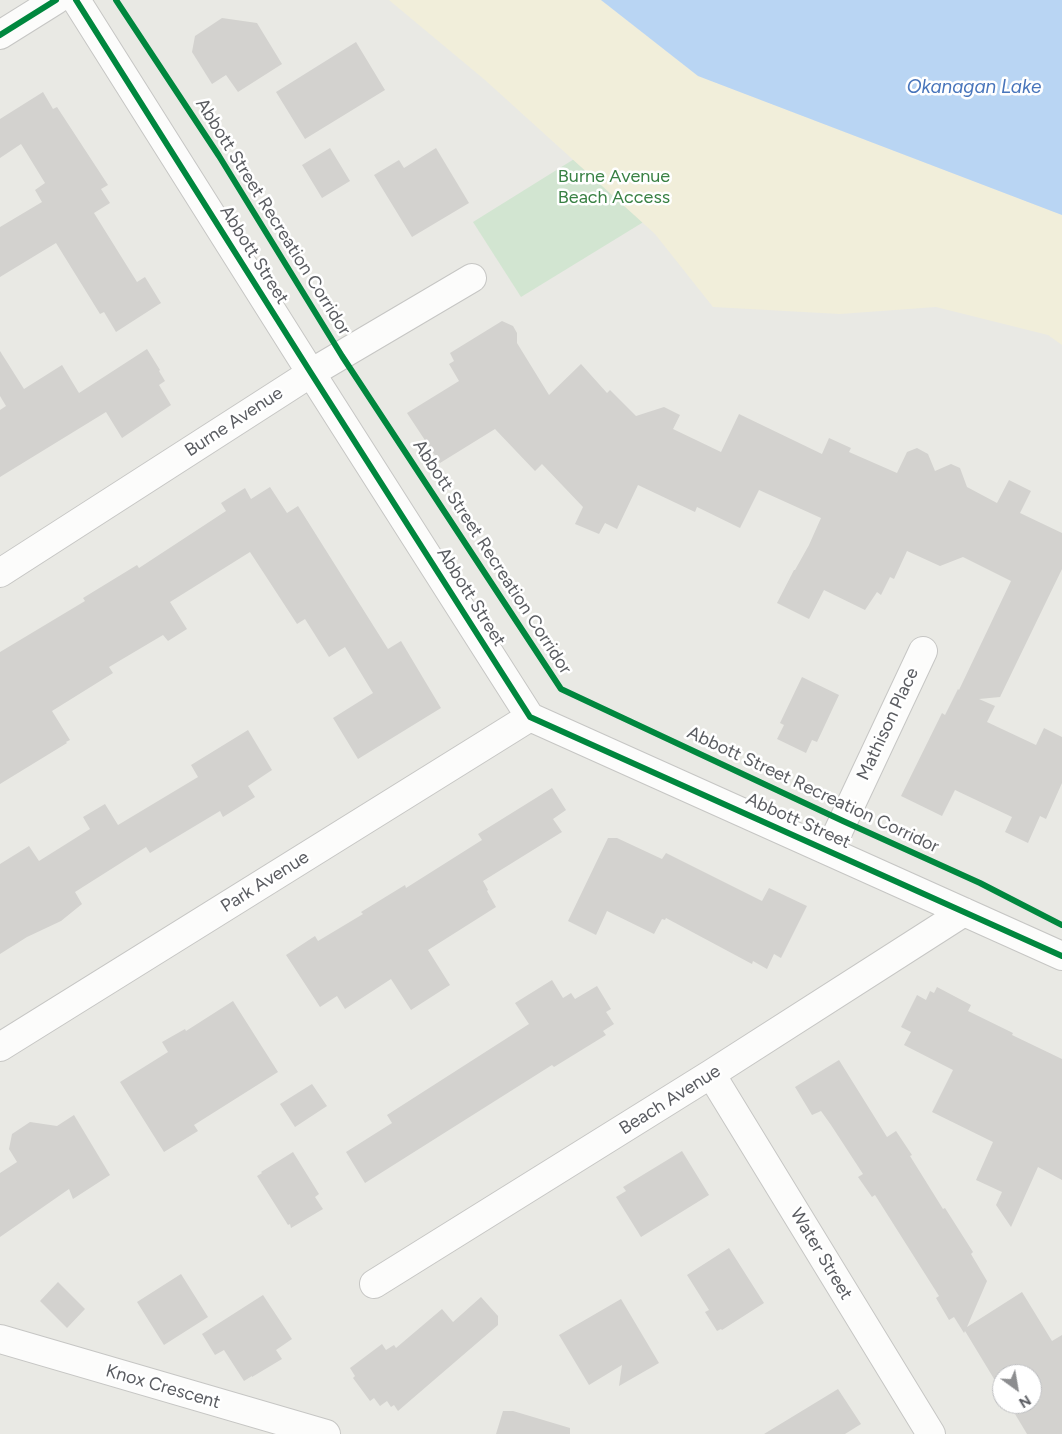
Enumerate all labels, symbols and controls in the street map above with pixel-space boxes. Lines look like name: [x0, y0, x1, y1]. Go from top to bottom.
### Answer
water label: Okanagan Lake: [907, 76, 1041, 98]
street label: Abbott Street Recreation Corridor: [191, 95, 355, 339]
park label: Burne Avenue Beach Access: [558, 166, 670, 208]
street label: Abbott Street: [215, 202, 293, 308]
street label: Burne Avenue: [181, 382, 287, 462]
street label: Abbott Street Recreation Corridor: [408, 436, 576, 678]
street label: Abbott Street: [432, 544, 510, 650]
street label: Mathison Place: [852, 664, 924, 784]
street label: Abbott Street Recreation Corridor: [684, 722, 942, 858]
street label: Abbott Street: [742, 788, 854, 854]
street label: Park Avenue: [217, 846, 313, 918]
street label: Beach Avenue: [615, 1060, 725, 1140]
street label: Water Street: [785, 1204, 857, 1304]
street label: Knox Crescent: [103, 1360, 223, 1414]
north arrow: [992, 1364, 1042, 1414]
text: N: [1016, 1391, 1034, 1411]

